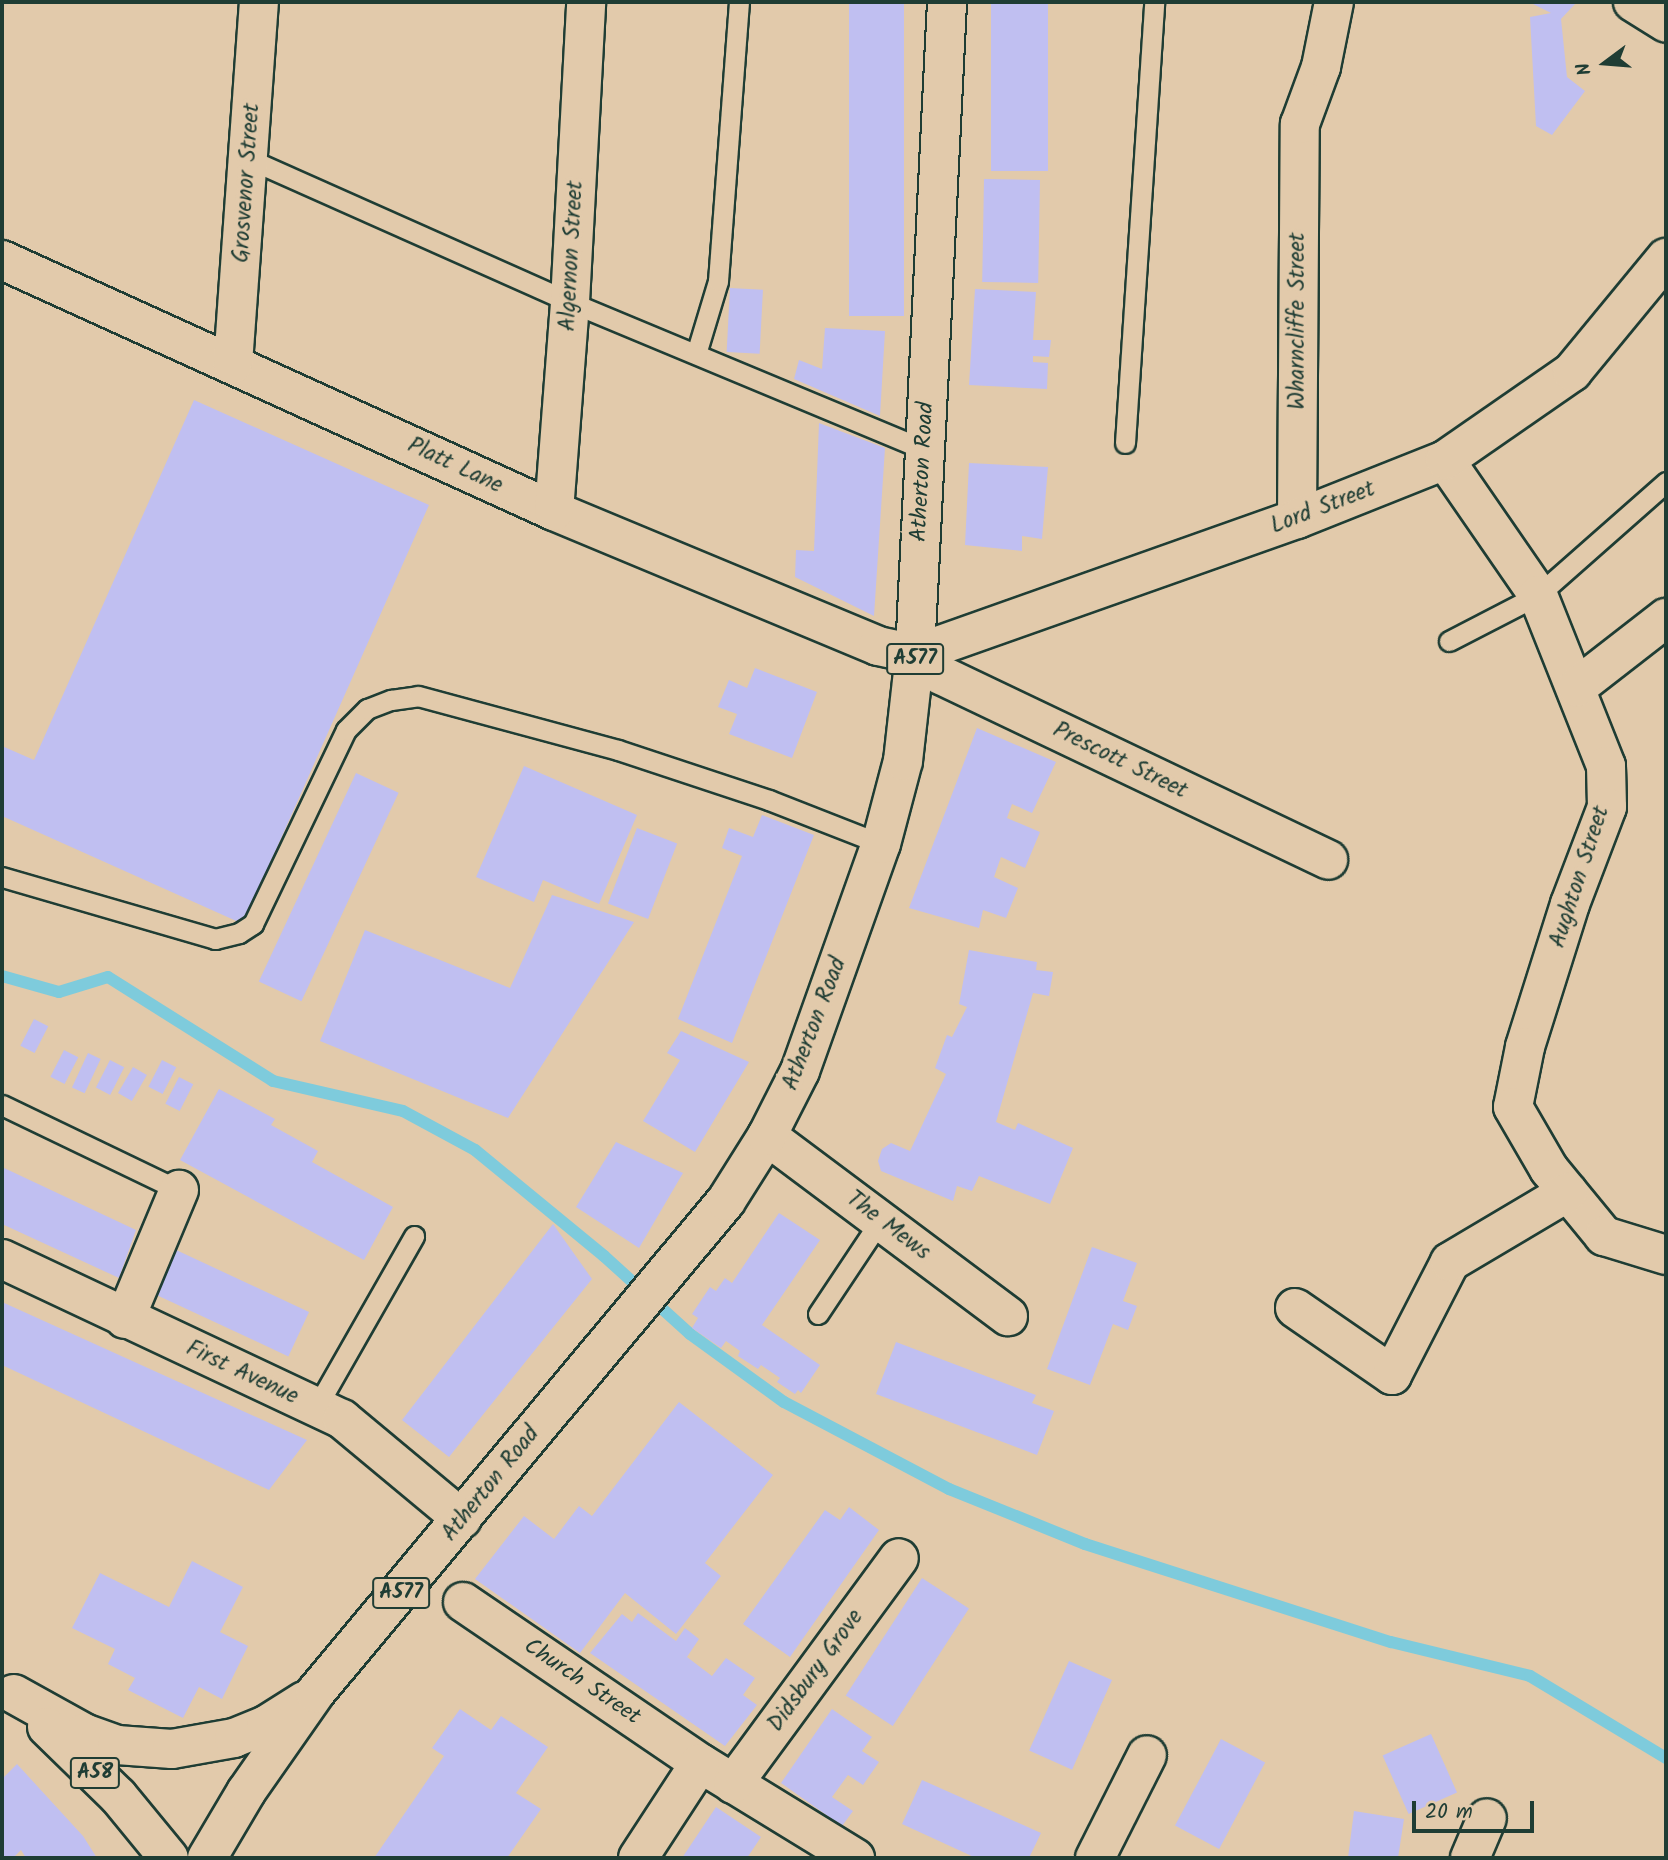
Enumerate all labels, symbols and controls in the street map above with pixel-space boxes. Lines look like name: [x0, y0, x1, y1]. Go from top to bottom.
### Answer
north arrow: [1570, 28, 1640, 98]
text: N: [1569, 59, 1601, 79]
street label: Grosvenor Street: [228, 102, 266, 264]
street label: Algernon Street: [554, 180, 590, 332]
street label: Wharncliffe Street: [1284, 232, 1312, 410]
street label: Atherton Road: [906, 401, 940, 543]
street label: Platt Lane: [403, 432, 507, 500]
street label: Lord Street: [1267, 475, 1379, 541]
road number: A577: [885, 642, 945, 676]
street label: Prescott Street: [1048, 717, 1192, 805]
street label: Aughton Street: [1544, 803, 1616, 951]
street label: Atherton Road: [777, 954, 853, 1094]
street label: The Mews: [841, 1185, 935, 1267]
street label: First Avenue: [181, 1335, 303, 1411]
street label: Atherton Road: [436, 1421, 546, 1547]
road number: A577: [371, 1576, 431, 1610]
street label: Didsbury Grove: [762, 1604, 870, 1738]
street label: Church Street: [518, 1633, 646, 1731]
road number: A58: [69, 1756, 121, 1790]
scale bar: [1416, 1786, 1538, 1830]
text: 20 m: [1425, 1796, 1473, 1829]

